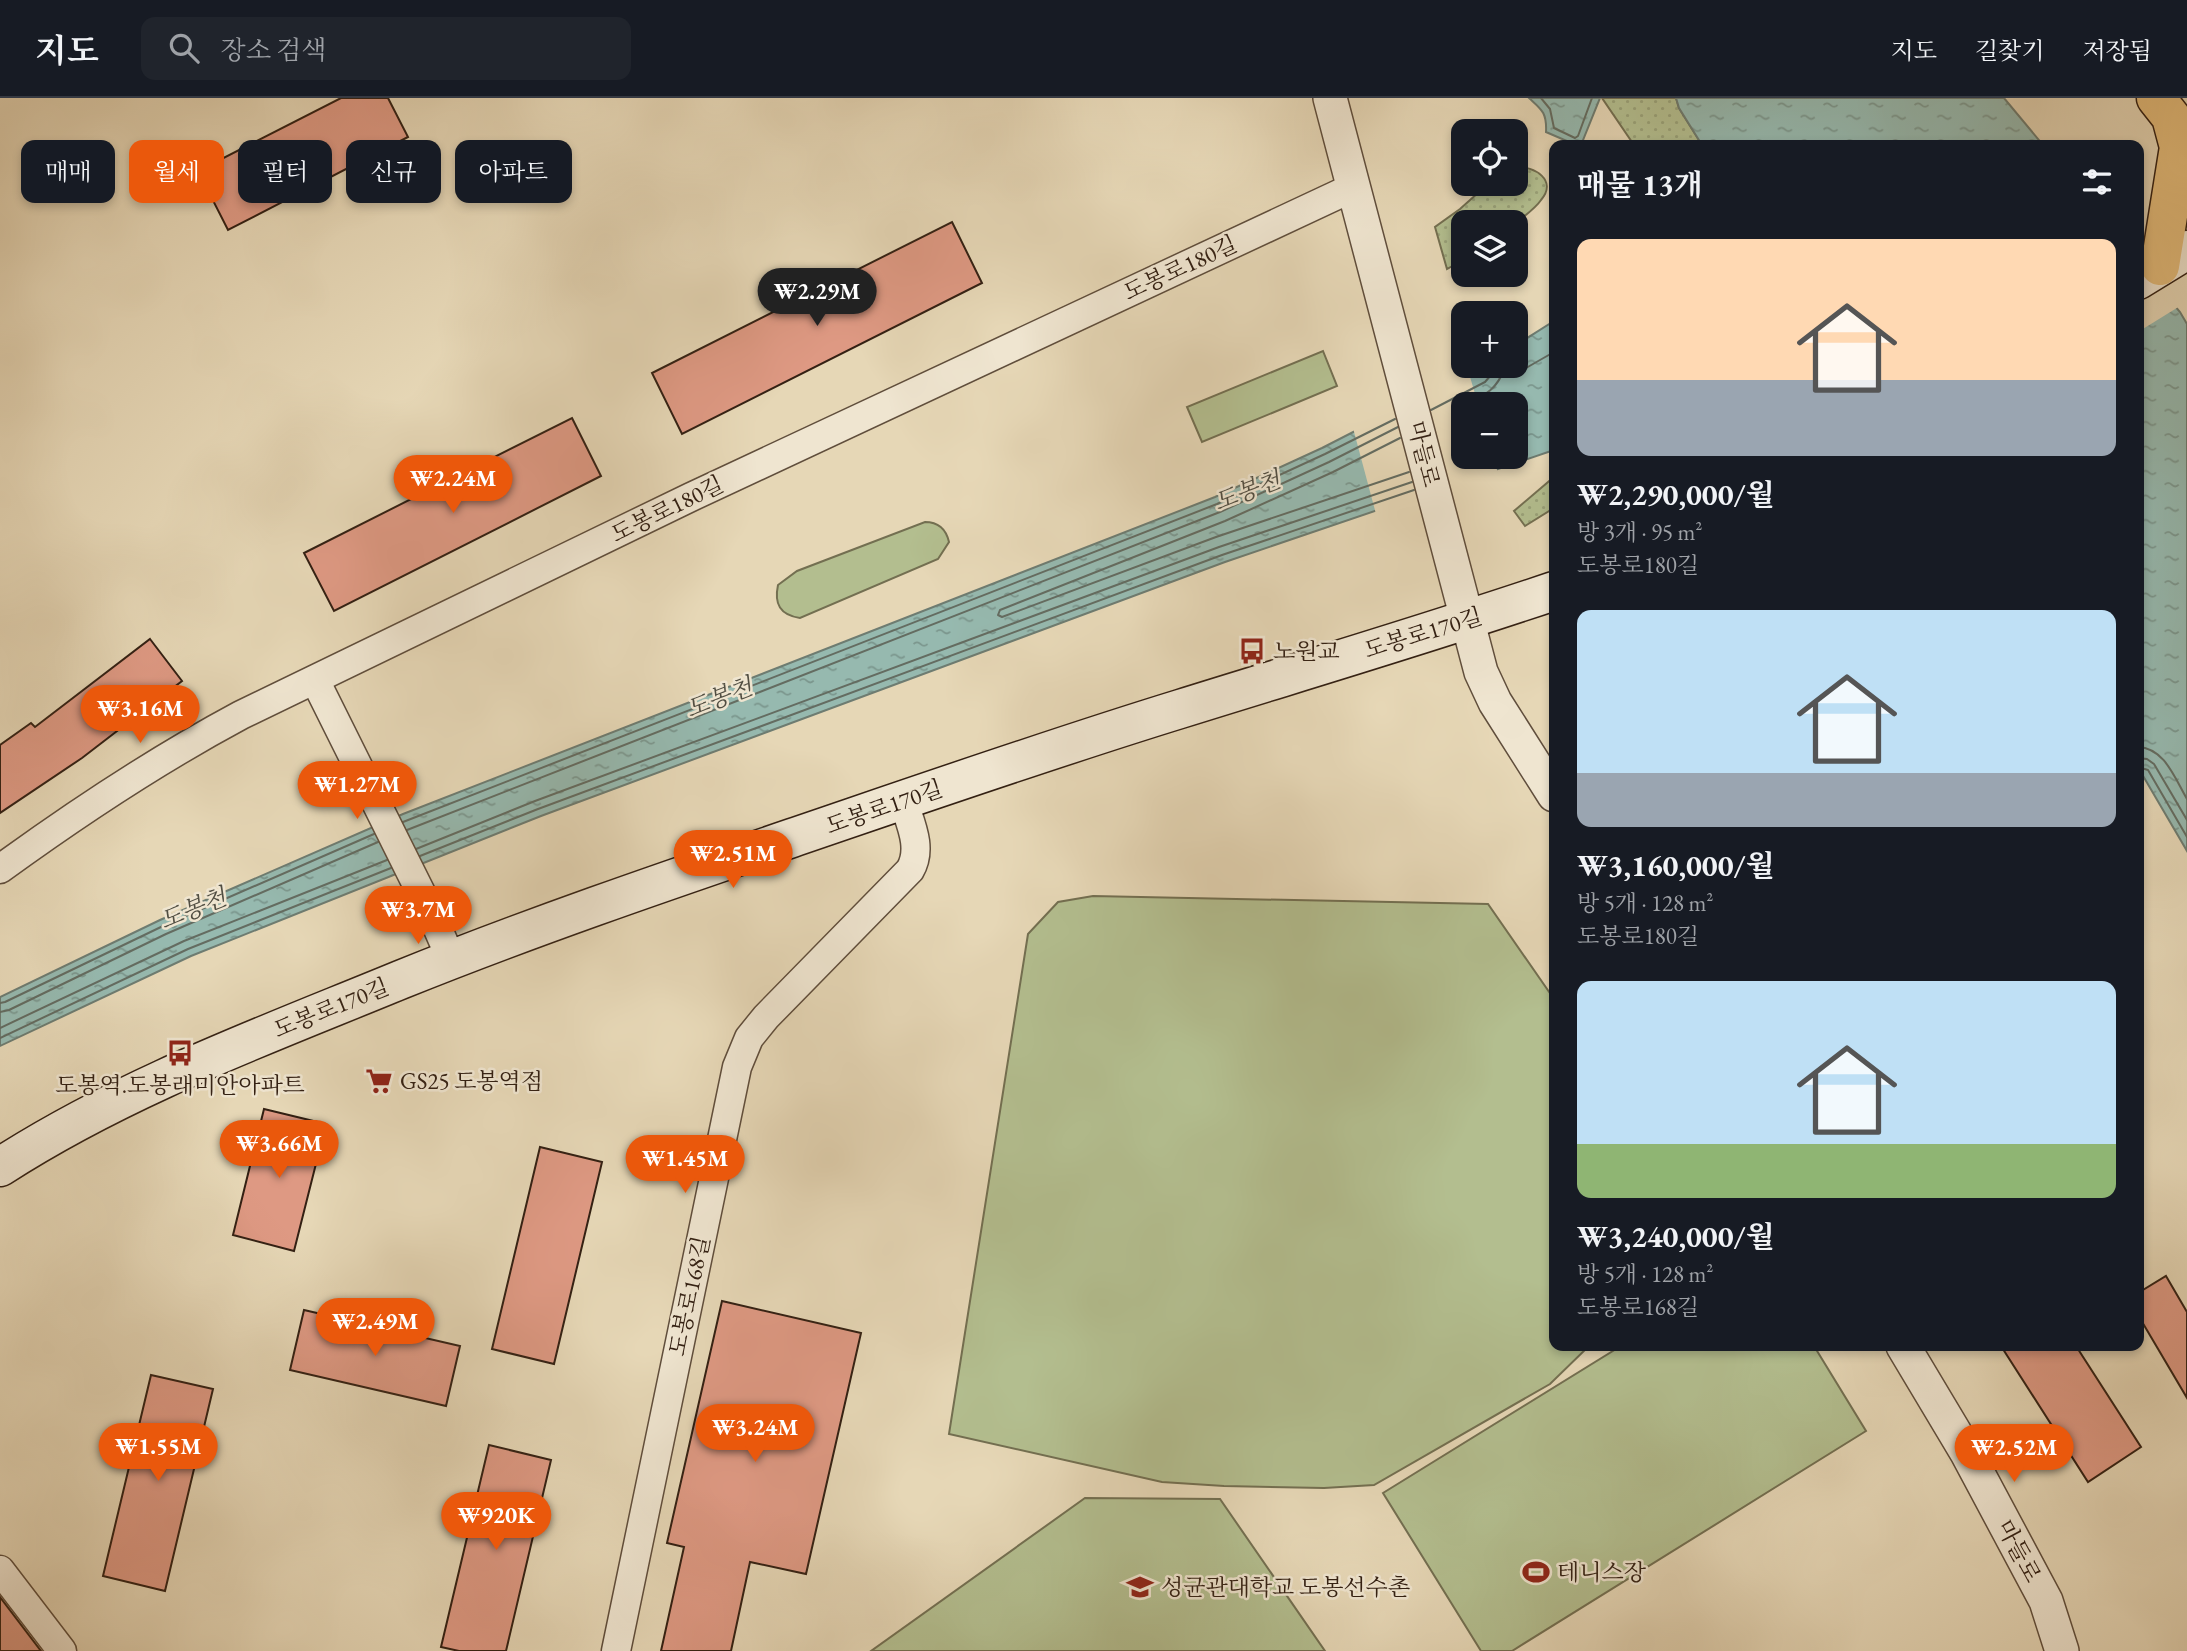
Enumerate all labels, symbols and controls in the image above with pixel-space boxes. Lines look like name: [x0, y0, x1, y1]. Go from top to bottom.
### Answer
search box: [141, 17, 631, 80]
text: 지도: [35, 29, 99, 72]
icon: search: [165, 29, 203, 67]
text: 장소 검색: [221, 33, 326, 67]
text: 지도: [1891, 35, 1937, 66]
text: 길찾기: [1975, 35, 2044, 66]
text: 저장됨: [2082, 35, 2152, 66]
map controls: [1451, 119, 1528, 469]
button: locate: [1451, 119, 1528, 196]
chip: 매매: [21, 140, 115, 203]
chip: 월세: [129, 140, 224, 203]
chip: 필터: [238, 140, 332, 203]
chip: 신규: [346, 140, 441, 203]
chip: 아파트: [455, 140, 572, 203]
icon: filters: [2078, 163, 2116, 201]
text: 매물 13개: [1577, 165, 1703, 204]
button: layers: [1451, 210, 1528, 287]
street label: 도봉로180길: [1118, 229, 1242, 307]
pin: ₩2.29M: [760, 268, 874, 328]
text: ₩2.29M: [774, 276, 860, 306]
icon: home: [1784, 285, 1910, 411]
button: +: [1451, 301, 1528, 378]
button: −: [1451, 392, 1528, 469]
street label: 마들로: [1401, 418, 1447, 490]
pin: ₩2.24M: [396, 456, 510, 515]
text: ₩2.24M: [410, 463, 496, 493]
water label: 도봉천: [1209, 463, 1287, 517]
street label: 도봉로180길: [606, 469, 728, 549]
text: ₩2,290,000/월: [1577, 475, 1775, 514]
text: 방 3개 · 95 m²: [1577, 517, 1702, 547]
text: 도봉로180길: [1577, 550, 1699, 580]
street label: 도봉로170길: [1360, 601, 1486, 665]
bus stop icon: 노원교: [1237, 636, 1267, 666]
place label: 노원교: [1273, 636, 1340, 666]
icon: home: [1784, 656, 1910, 782]
water label: 도봉천: [681, 670, 759, 724]
pin: ₩3.16M: [83, 686, 197, 745]
text: ₩3.16M: [97, 693, 183, 723]
pin: ₩1.27M: [300, 762, 414, 821]
text: ₩1.27M: [314, 769, 400, 799]
street label: 도봉로170길: [821, 773, 947, 841]
pin: ₩2.51M: [676, 830, 790, 890]
text: ₩2.51M: [690, 838, 776, 868]
text: ₩3,160,000/월: [1577, 846, 1775, 885]
water label: 도봉천: [155, 880, 233, 936]
pin: ₩3.7M: [369, 886, 467, 946]
text: 방 5개 · 128 m²: [1577, 888, 1713, 918]
text: ₩3.7M: [381, 894, 455, 924]
text: 도봉로180길: [1577, 921, 1699, 951]
street label: 도봉로170길: [269, 971, 393, 1045]
icon: home: [1784, 1027, 1910, 1153]
bus stop icon: 도봉역.도봉래미안아파트: [165, 1038, 195, 1068]
supermarket icon: GS25 도봉역점: [364, 1066, 394, 1096]
place label: GS25 도봉역점: [400, 1066, 543, 1096]
place label: 도봉역.도봉래미안아파트: [55, 1070, 305, 1100]
pin: ₩3.66M: [222, 1121, 336, 1180]
text: ₩3.66M: [236, 1128, 322, 1158]
pin: ₩1.45M: [628, 1136, 742, 1195]
text: ₩1.45M: [642, 1143, 728, 1173]
text: ₩3,240,000/월: [1577, 1217, 1775, 1256]
street label: 도봉로168길: [662, 1233, 716, 1359]
text: 방 5개 · 128 m²: [1577, 1259, 1713, 1289]
text: 도봉로168길: [1577, 1292, 1699, 1322]
pin: ₩2.49M: [318, 1298, 432, 1358]
text: ₩2.49M: [332, 1306, 418, 1336]
pin: ₩3.24M: [698, 1404, 812, 1464]
text: ₩3.24M: [712, 1412, 798, 1442]
pin: ₩1.55M: [101, 1424, 215, 1483]
pin: ₩2.52M: [1957, 1424, 2071, 1484]
text: ₩1.55M: [115, 1431, 201, 1461]
text: ₩2.52M: [1971, 1432, 2057, 1462]
pin: ₩920K: [447, 1492, 545, 1552]
text: ₩920K: [457, 1500, 535, 1530]
street label: 마들로: [1990, 1515, 2048, 1587]
sports icon: 테니스장: [1521, 1557, 1551, 1587]
place label: 테니스장: [1557, 1557, 1647, 1587]
school or university icon: 성균관대학교 도봉선수촌: [1125, 1572, 1155, 1602]
place label: 성균관대학교 도봉선수촌: [1161, 1572, 1411, 1602]

